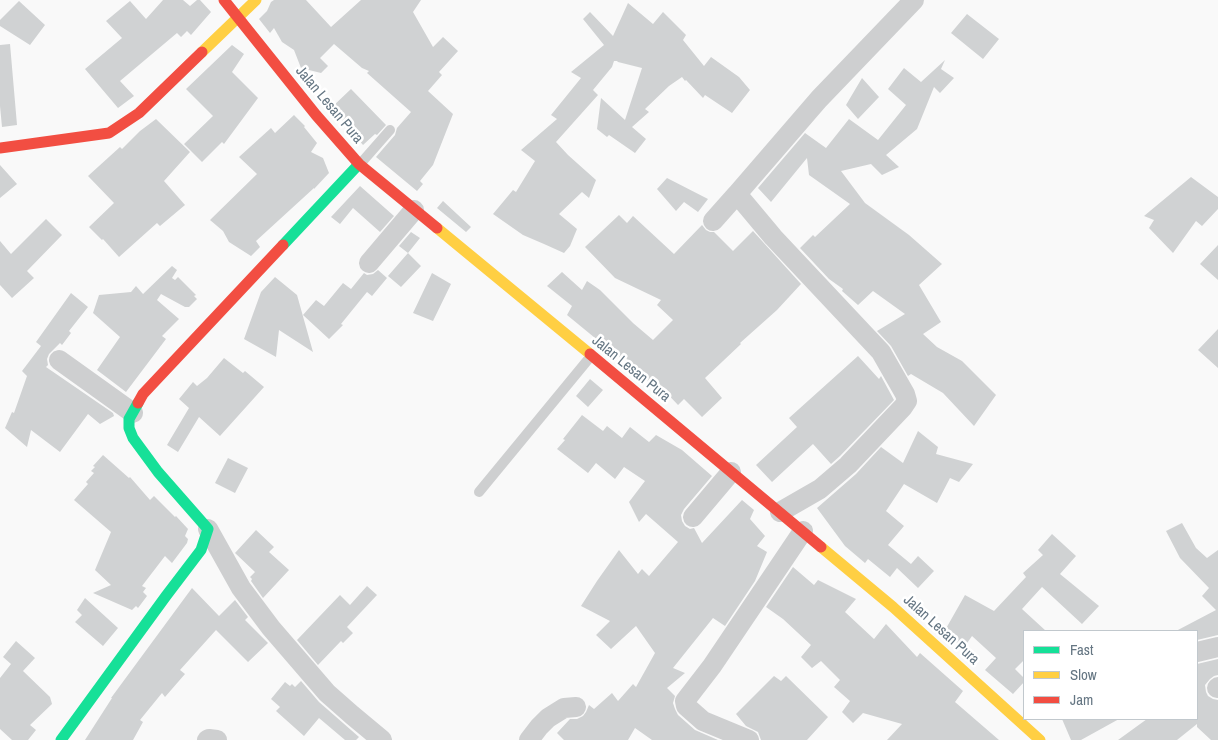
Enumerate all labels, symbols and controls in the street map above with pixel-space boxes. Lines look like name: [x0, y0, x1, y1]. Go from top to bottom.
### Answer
street label: Jalan Lesan Pura: [291, 63, 367, 147]
street label: Jalan Lesan Pura: [588, 332, 674, 406]
street label: Jalan Lesan Pura: [899, 591, 983, 669]
legend: [1023, 630, 1198, 720]
text: Fast: [1070, 639, 1093, 660]
text: Slow: [1070, 664, 1097, 685]
text: Jam: [1070, 689, 1093, 710]

